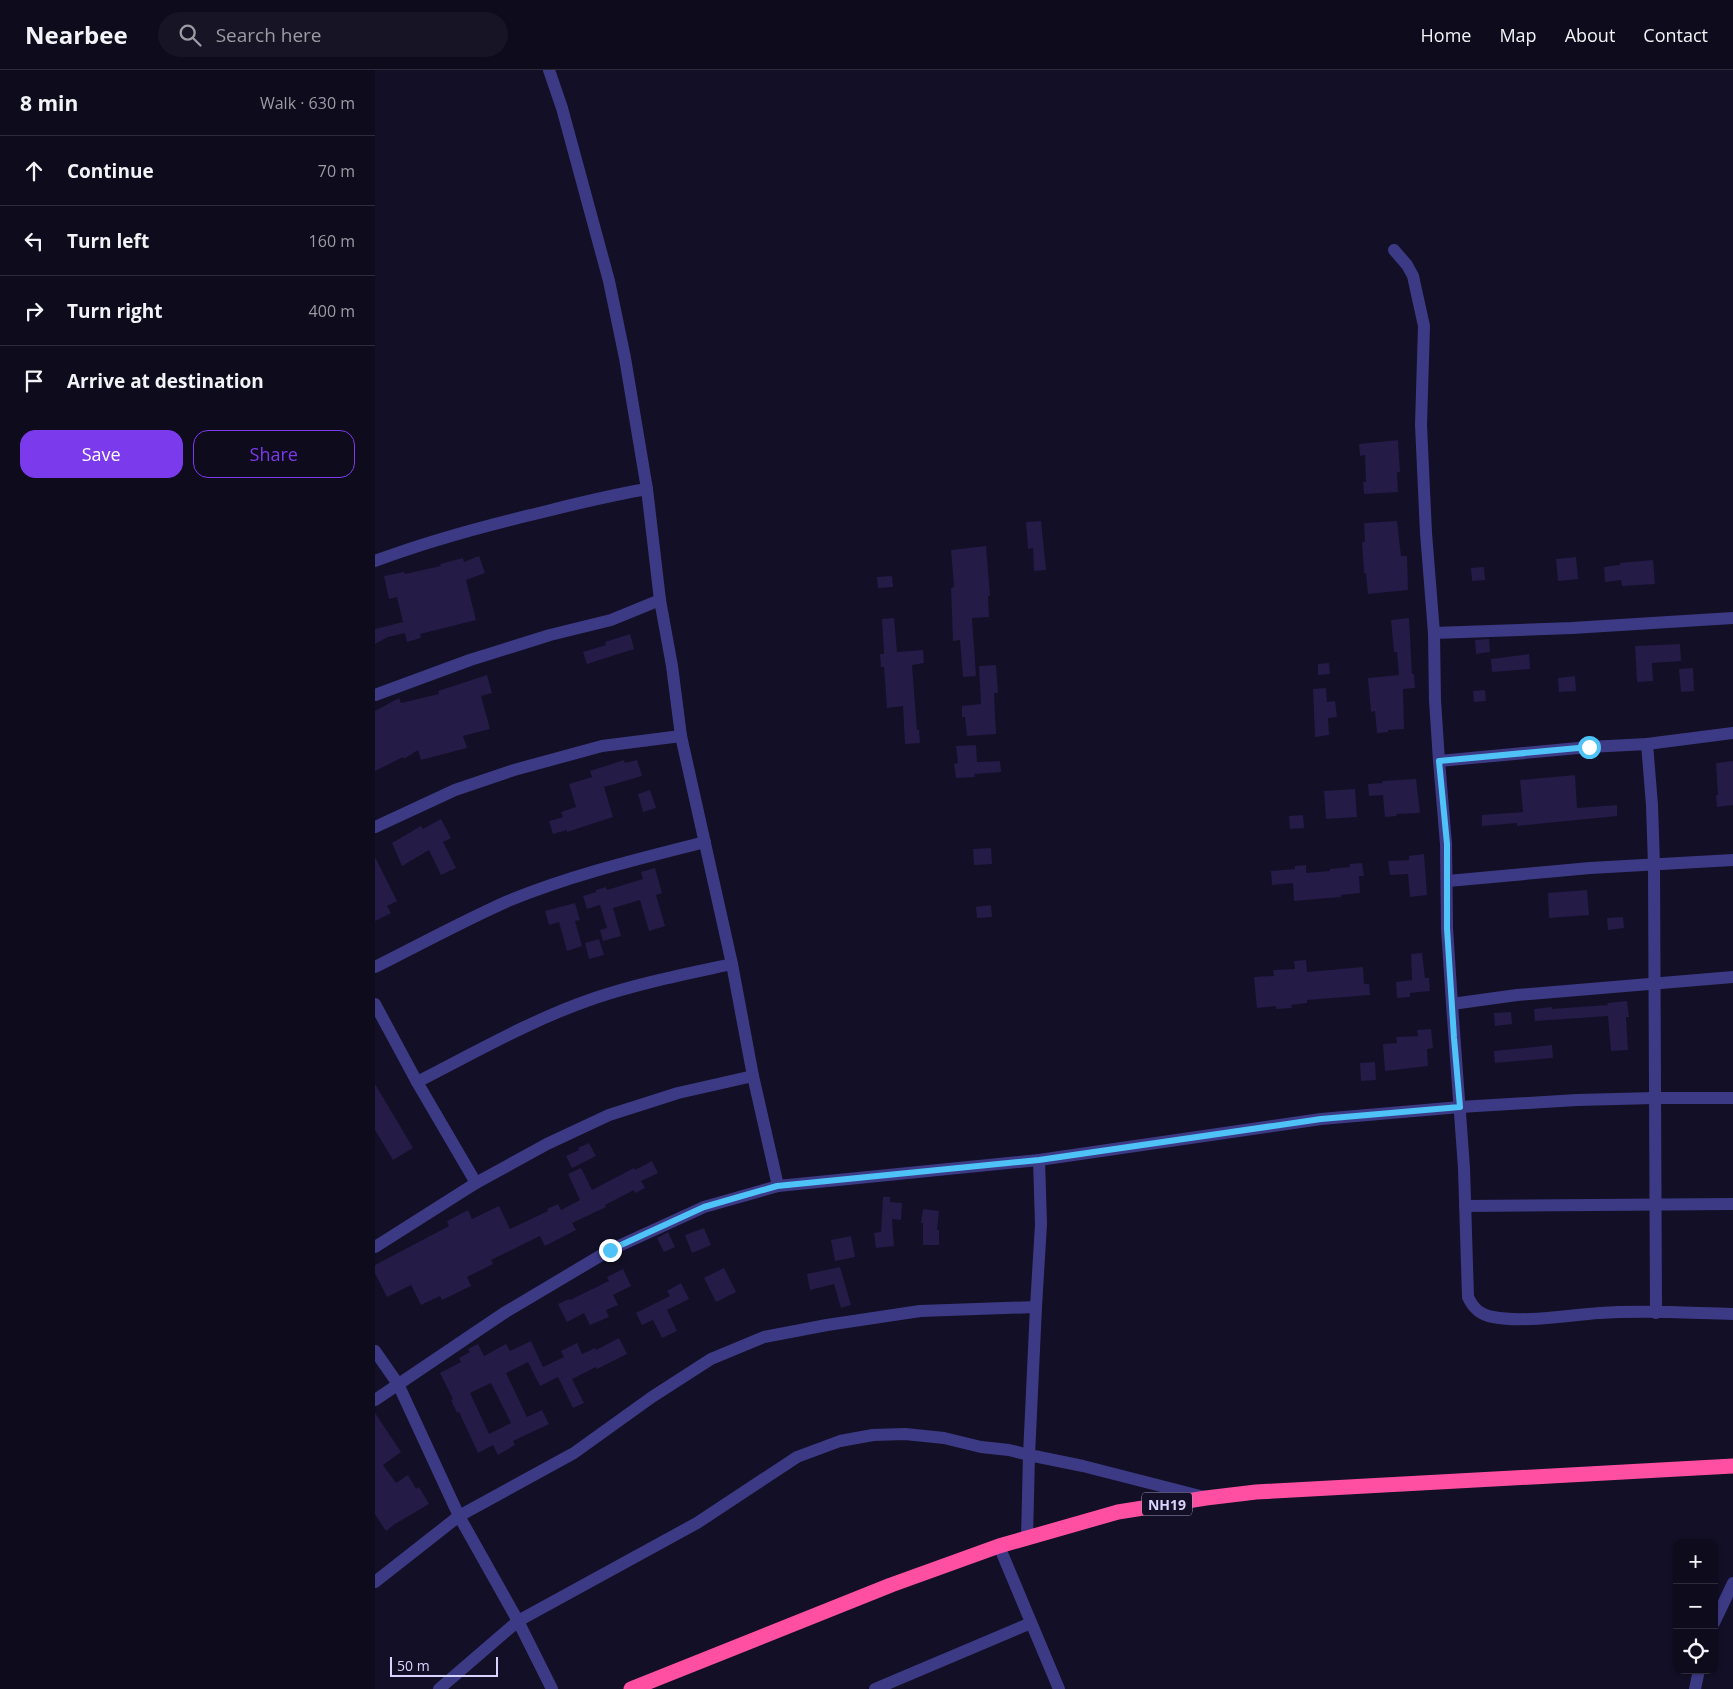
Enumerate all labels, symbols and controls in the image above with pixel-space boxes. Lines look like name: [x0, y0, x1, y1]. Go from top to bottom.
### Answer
search box: [158, 12, 508, 57]
text: Nearbee: [25, 18, 128, 51]
icon: search: [176, 21, 204, 49]
text: Search here: [216, 22, 322, 48]
text: Home: [1421, 23, 1471, 47]
text: Map: [1499, 23, 1537, 47]
text: About: [1565, 23, 1615, 47]
text: Contact: [1643, 23, 1708, 47]
text: 8 min: [20, 89, 78, 117]
text: Walk · 630 m: [260, 92, 355, 114]
icon: ahead: [20, 157, 48, 185]
text: Continue: [67, 158, 154, 184]
text: 70 m: [318, 160, 355, 182]
icon: left: [20, 227, 48, 255]
text: Turn left: [67, 228, 149, 254]
text: 160 m: [309, 230, 355, 252]
icon: right: [20, 297, 48, 325]
text: Turn right: [67, 298, 162, 324]
text: 400 m: [309, 300, 355, 322]
icon: arrive: [20, 367, 48, 395]
text: Arrive at destination: [67, 368, 264, 394]
button: Save: [20, 430, 183, 478]
button: Share: [193, 430, 355, 478]
route start: [1578, 736, 1601, 759]
route end: [599, 1239, 622, 1262]
road number: NH19: [1142, 1492, 1192, 1516]
map controls: [1673, 1539, 1718, 1674]
button: +: [1673, 1539, 1718, 1584]
button: −: [1673, 1584, 1718, 1629]
button: locate: [1673, 1629, 1718, 1674]
scale bar: [390, 1654, 497, 1677]
text: 50 m: [397, 1656, 430, 1675]

